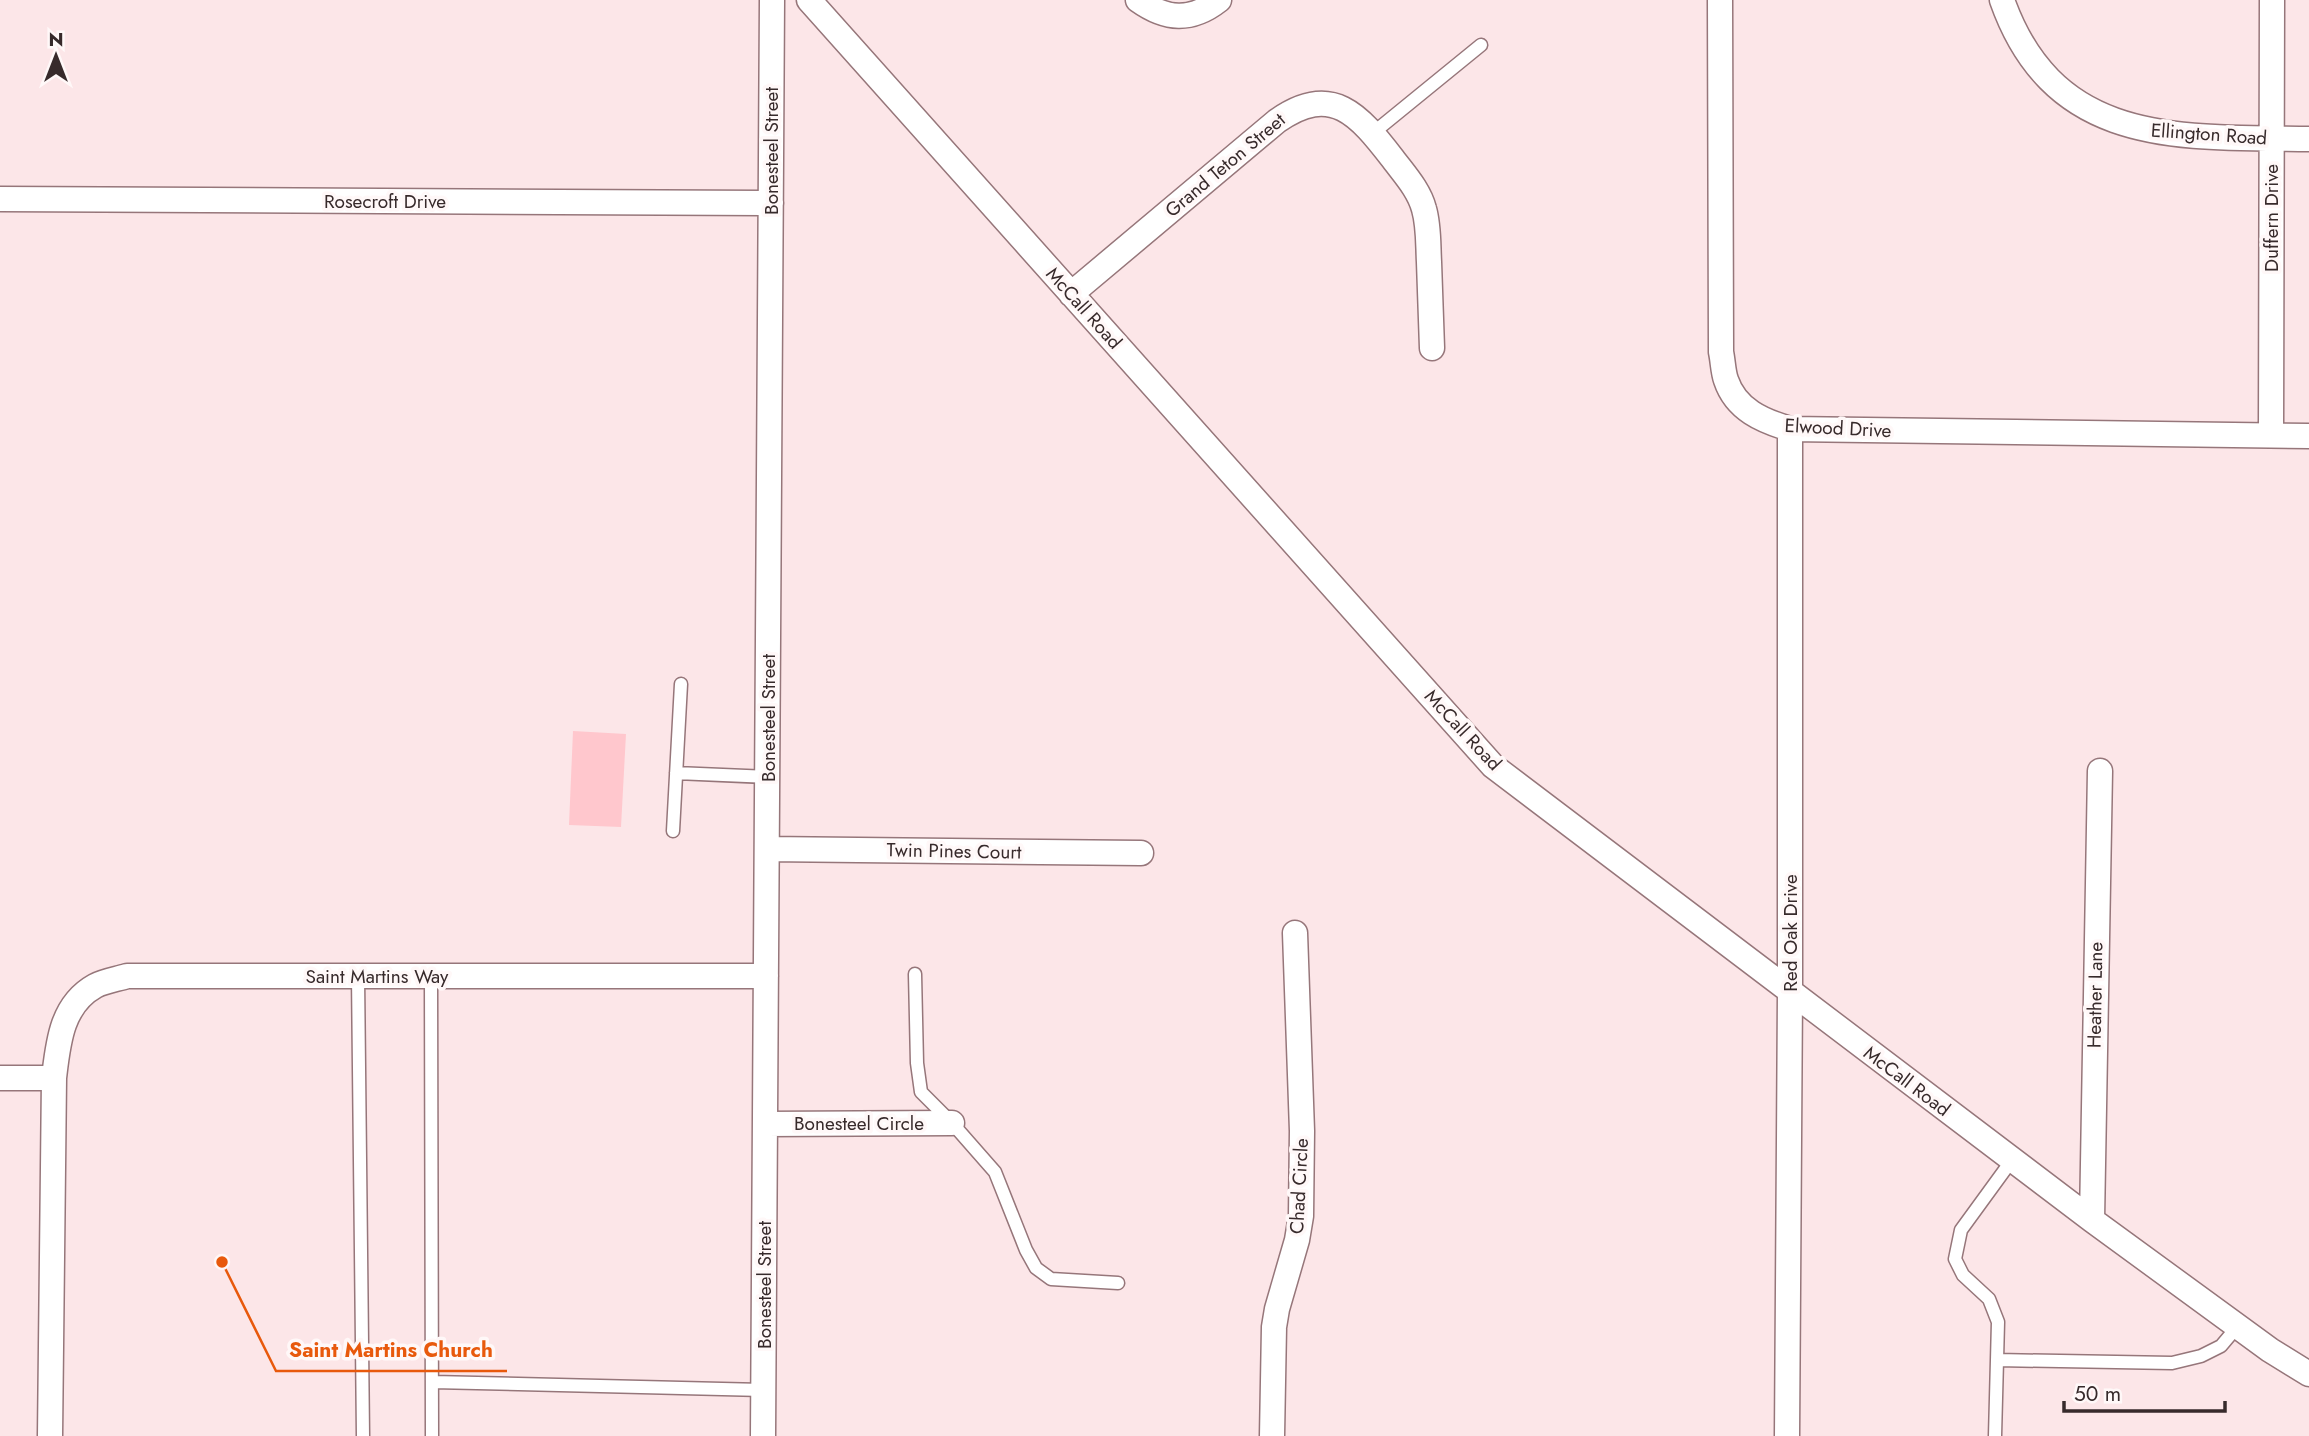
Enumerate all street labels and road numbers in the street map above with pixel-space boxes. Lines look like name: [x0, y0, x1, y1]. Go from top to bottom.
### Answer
street label: Bonesteel Street: [758, 87, 785, 215]
street label: Grand Teton Street: [1159, 106, 1291, 223]
street label: Ellington Road: [2150, 116, 2268, 152]
street label: Duffern Drive: [2258, 164, 2285, 272]
street label: Rosecroft Drive: [324, 188, 446, 215]
street label: McCall Road: [1040, 261, 1128, 355]
street label: Elwood Drive: [1784, 412, 1892, 444]
street label: Bonesteel Street: [755, 654, 782, 782]
street label: McCall Road: [1418, 683, 1508, 777]
street label: Twin Pines Court: [886, 836, 1022, 866]
street label: Red Oak Drive: [1777, 874, 1804, 992]
street label: Heather Lane: [2081, 941, 2109, 1048]
street label: Saint Martins Way: [306, 963, 449, 990]
street label: McCall Road: [1858, 1040, 1956, 1122]
street label: Bonesteel Circle: [794, 1110, 924, 1137]
street label: Chad Circle: [1283, 1137, 1315, 1235]
street label: Bonesteel Street: [751, 1221, 778, 1349]

